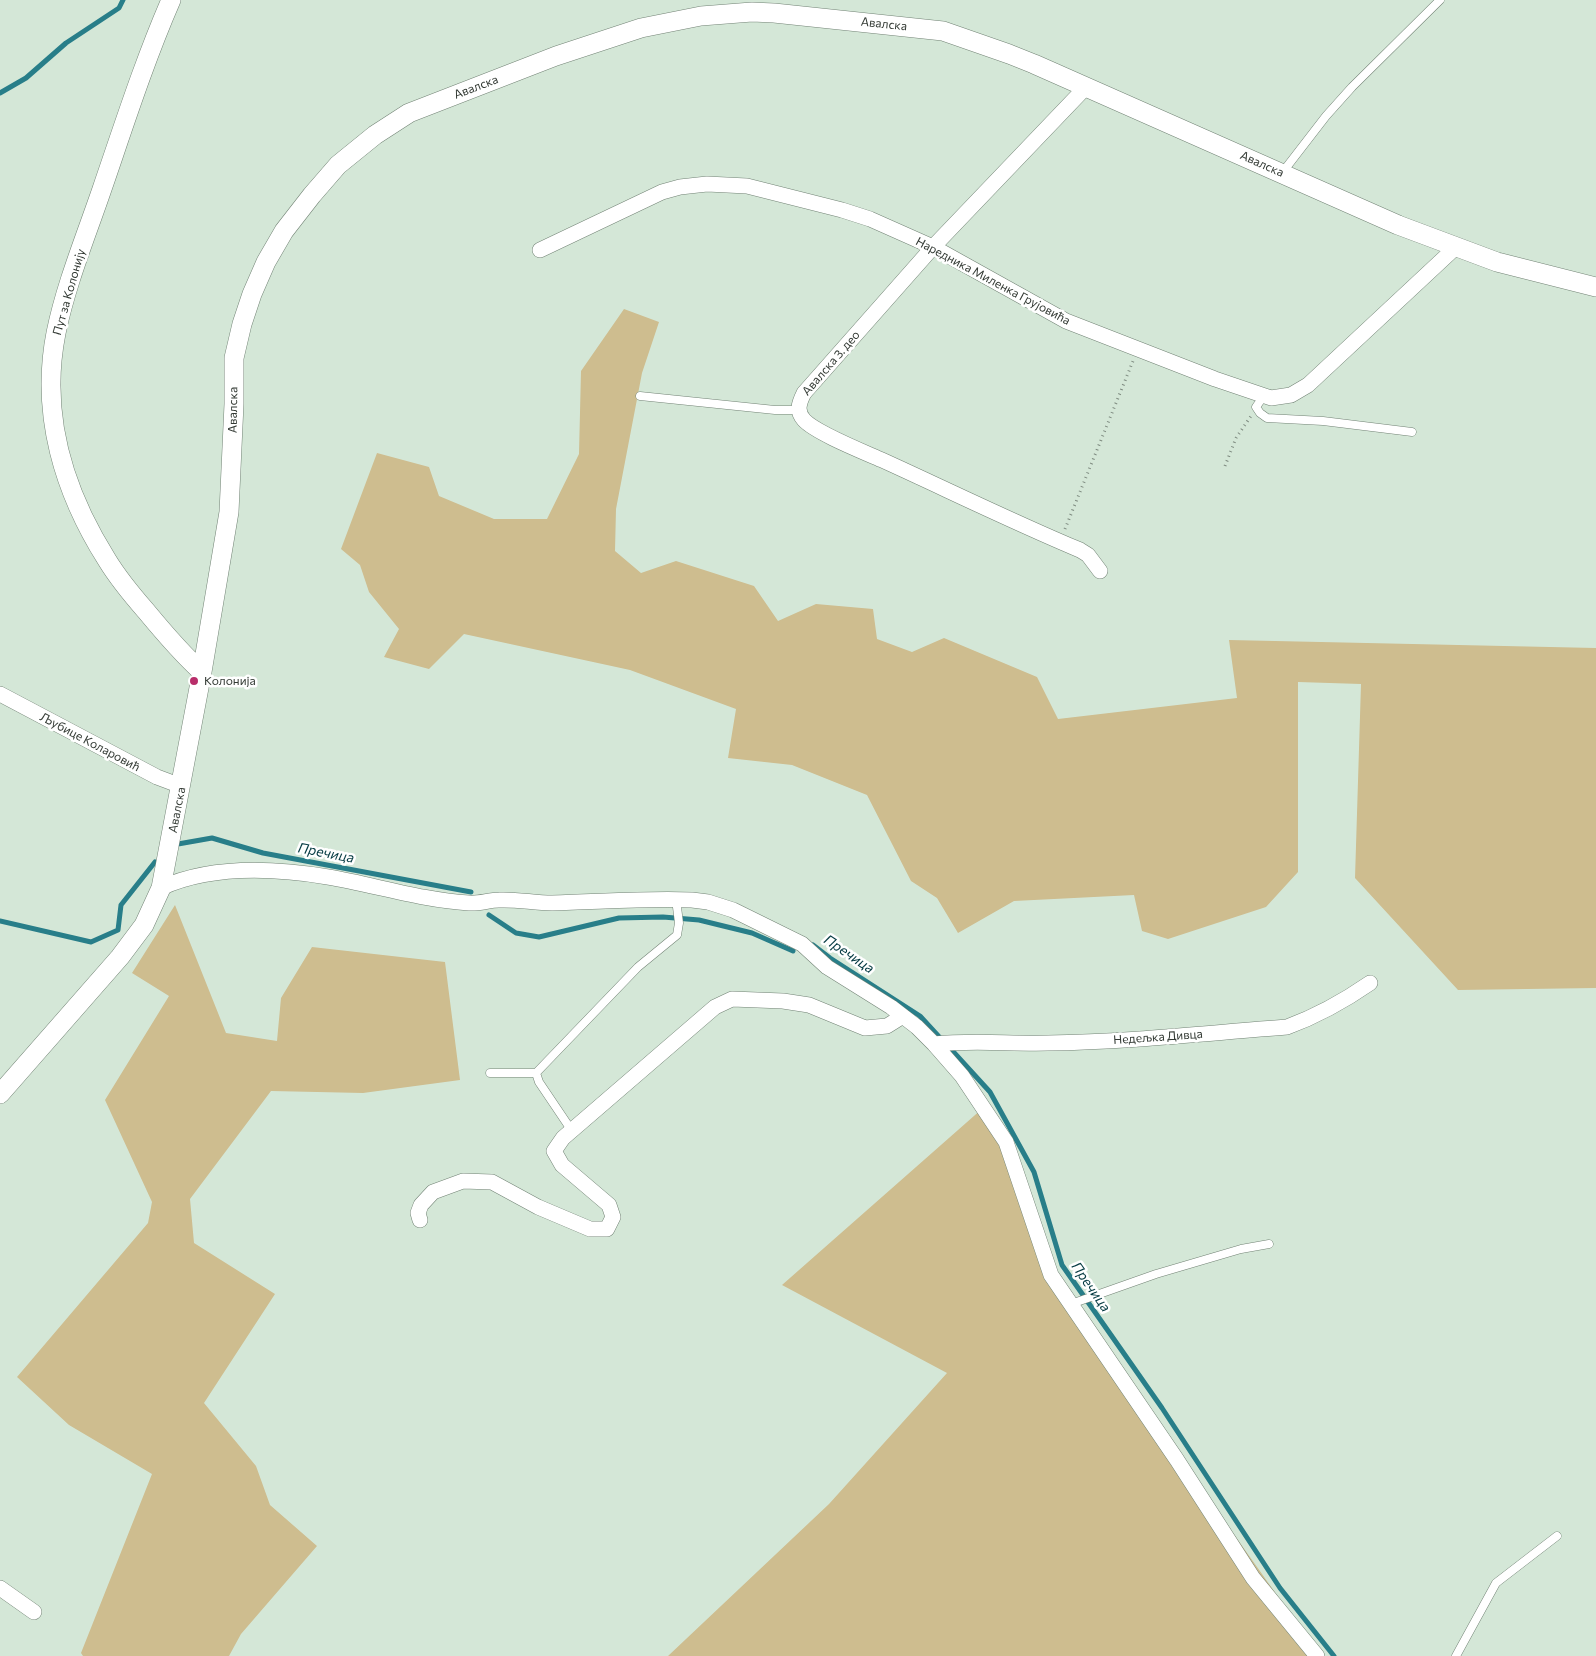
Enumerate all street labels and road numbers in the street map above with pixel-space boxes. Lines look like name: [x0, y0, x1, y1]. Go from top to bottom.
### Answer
street label: Авалска: [860, 14, 908, 34]
street label: Авалска: [452, 72, 500, 102]
street label: Авалска: [1238, 148, 1286, 180]
street label: Наредника Миленка Грујовића: [913, 234, 1073, 328]
street label: Пут за Колонију: [50, 247, 88, 337]
street label: Авалска 3. део: [799, 328, 863, 398]
street label: Авалска: [225, 387, 241, 433]
street label: Љубице Коларовић: [38, 710, 142, 774]
street label: Авалска: [166, 786, 188, 834]
street label: Недељка Дивца: [1113, 1027, 1203, 1047]

